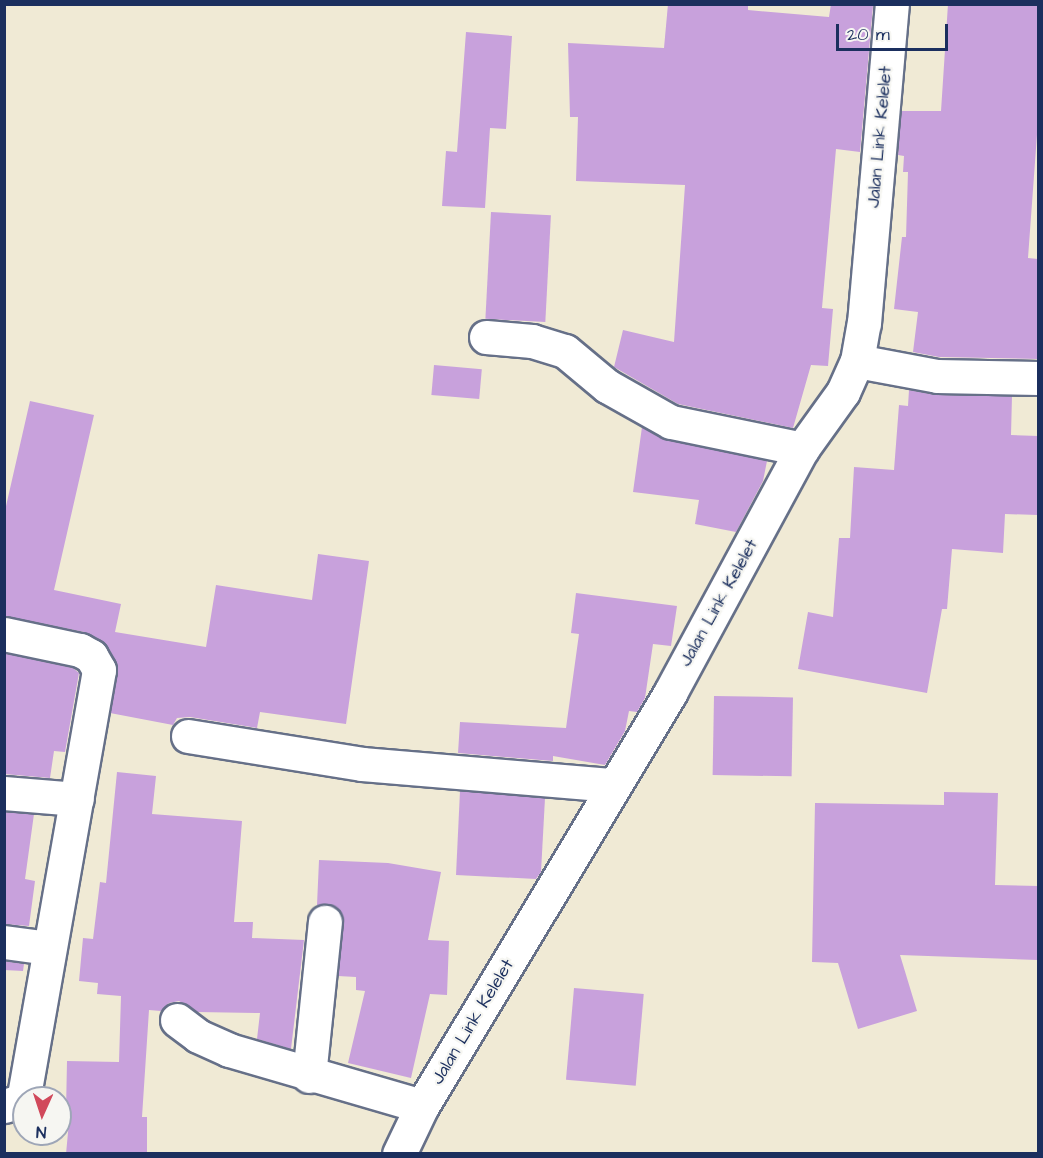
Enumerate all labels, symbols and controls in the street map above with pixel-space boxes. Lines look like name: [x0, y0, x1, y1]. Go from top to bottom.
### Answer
scale bar: [839, 12, 952, 50]
text: 20 m: [847, 22, 890, 47]
street label: Jalan Link Kelelet: [863, 65, 897, 209]
street label: Jalan Link Kelelet: [675, 535, 763, 671]
street label: Jalan Link Kelelet: [427, 955, 519, 1089]
north arrow: [12, 1086, 72, 1146]
text: N: [36, 1121, 47, 1143]

